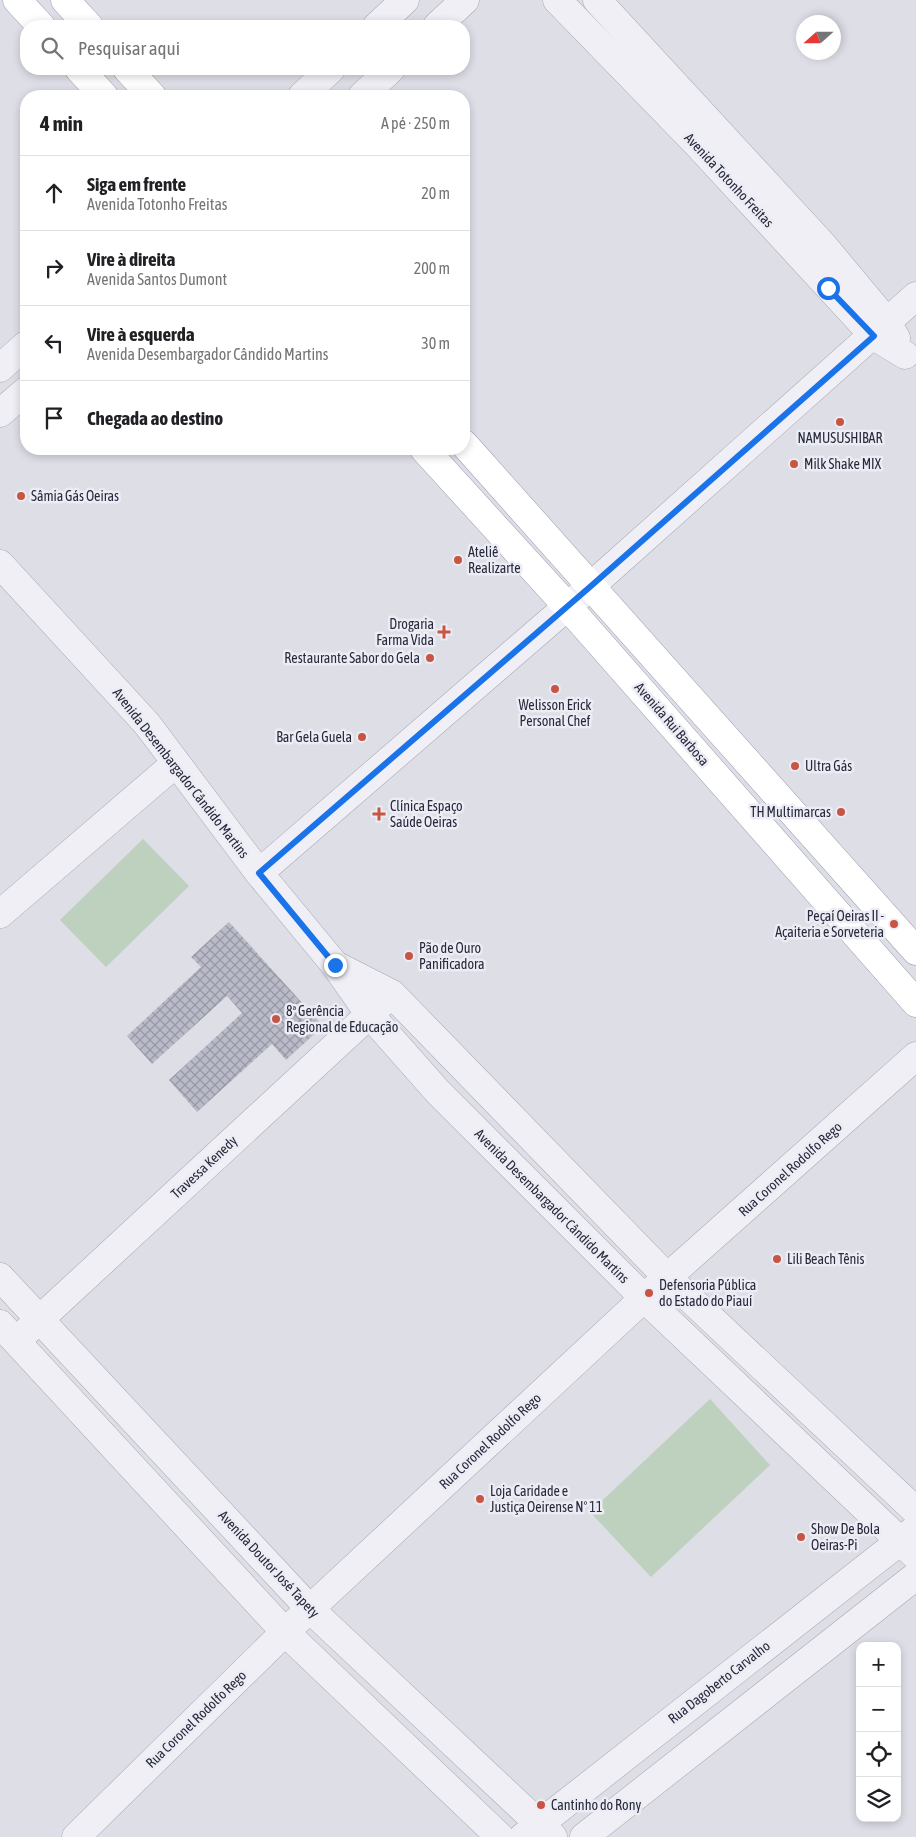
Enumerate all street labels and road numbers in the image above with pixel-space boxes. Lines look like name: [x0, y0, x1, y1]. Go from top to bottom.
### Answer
street label: Avenida Totonho Freitas: [681, 130, 777, 230]
street label: Avenida Rui Barbosa: [632, 679, 712, 769]
street label: Avenida Desembargador Cândido Martins: [110, 685, 252, 861]
street label: Rua Coronel Rodolfo Rego: [735, 1119, 845, 1219]
street label: Avenida Desembargador Cândido Martins: [472, 1126, 632, 1286]
street label: Travessa Kenedy: [168, 1132, 240, 1202]
street label: Rua Coronel Rodolfo Rego: [436, 1390, 544, 1492]
street label: Avenida Doutor José Tapety: [215, 1507, 323, 1621]
street label: Rua Dagoberto Carvalho: [665, 1637, 773, 1727]
street label: Rua Coronel Rodolfo Rego: [143, 1667, 249, 1771]

